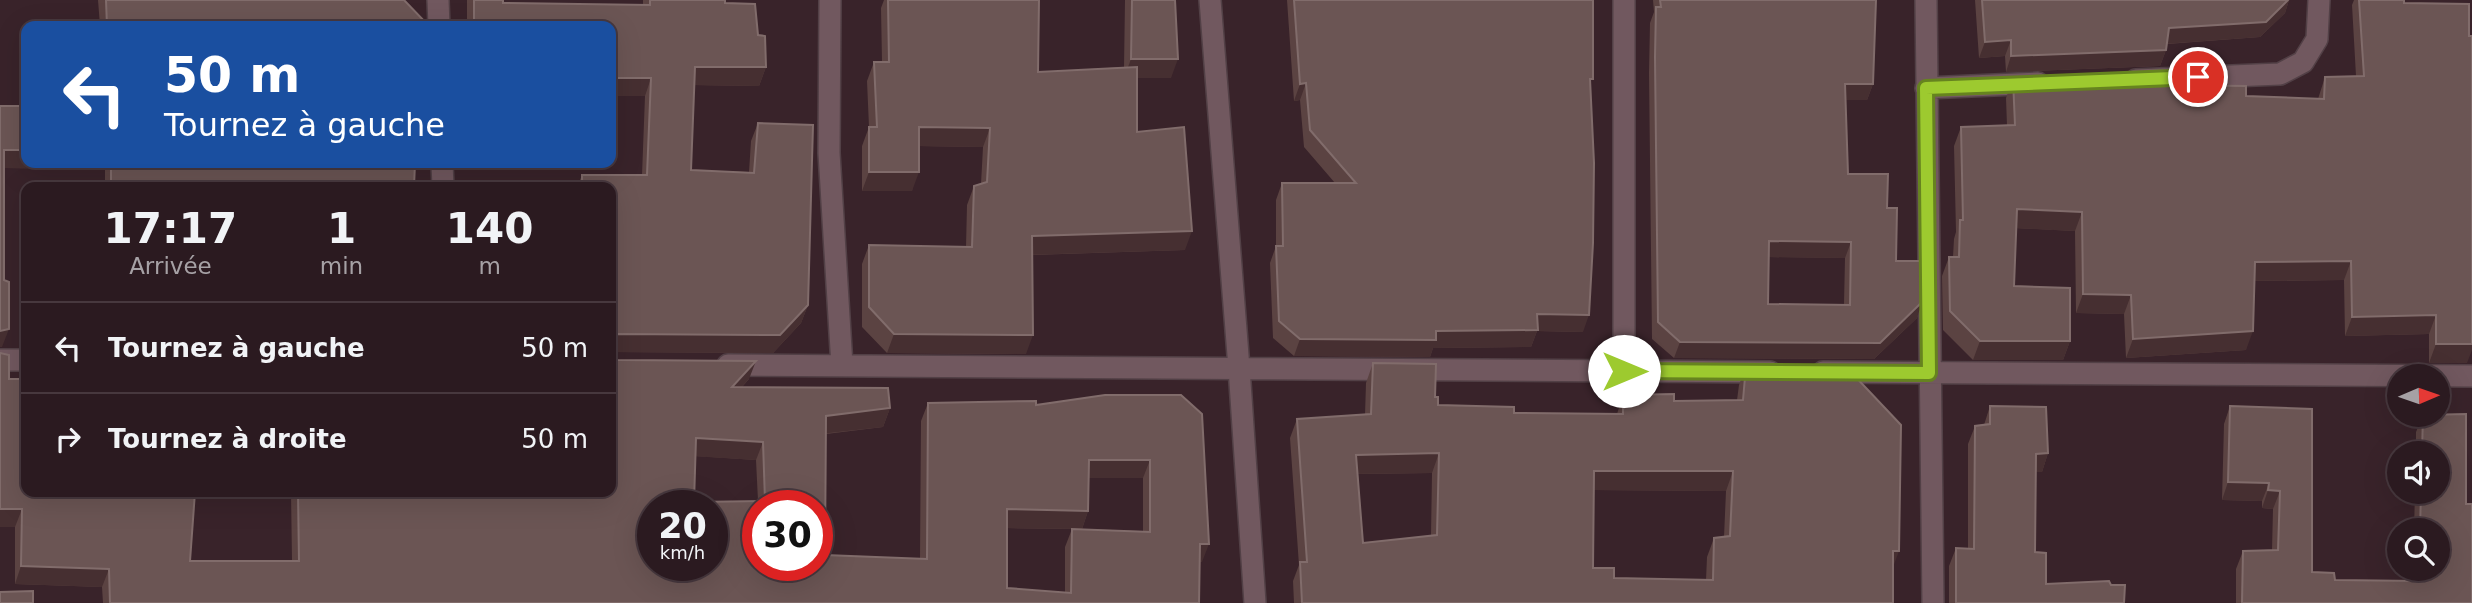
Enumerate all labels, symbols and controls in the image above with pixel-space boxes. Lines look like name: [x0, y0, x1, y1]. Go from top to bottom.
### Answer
text: 50 m: [164, 47, 300, 104]
pin: [2168, 47, 2228, 107]
icon: left: [49, 49, 140, 140]
icon: arrive: [2179, 58, 2217, 96]
text: Tournez à gauche: [164, 106, 445, 144]
text: 17:17: [104, 204, 237, 253]
text: 1: [327, 204, 356, 253]
text: 140: [446, 204, 533, 253]
text: Arrivée: [129, 253, 212, 279]
text: min: [320, 253, 363, 279]
text: m: [478, 253, 501, 279]
icon: left: [49, 329, 87, 367]
text: Tournez à gauche: [108, 333, 365, 363]
text: 50 m: [521, 333, 588, 363]
position arrow: [1587, 334, 1661, 408]
north arrow: [2387, 364, 2450, 427]
map controls: [2387, 364, 2450, 581]
icon: right: [49, 420, 87, 458]
text: Tournez à droite: [108, 424, 347, 454]
text: 50 m: [521, 424, 588, 454]
button: sound: [2387, 441, 2450, 504]
speed limit sign: 30: [742, 490, 833, 581]
text: 20: [658, 506, 707, 546]
button: search: [2387, 518, 2450, 581]
text: km/h: [660, 542, 705, 563]

